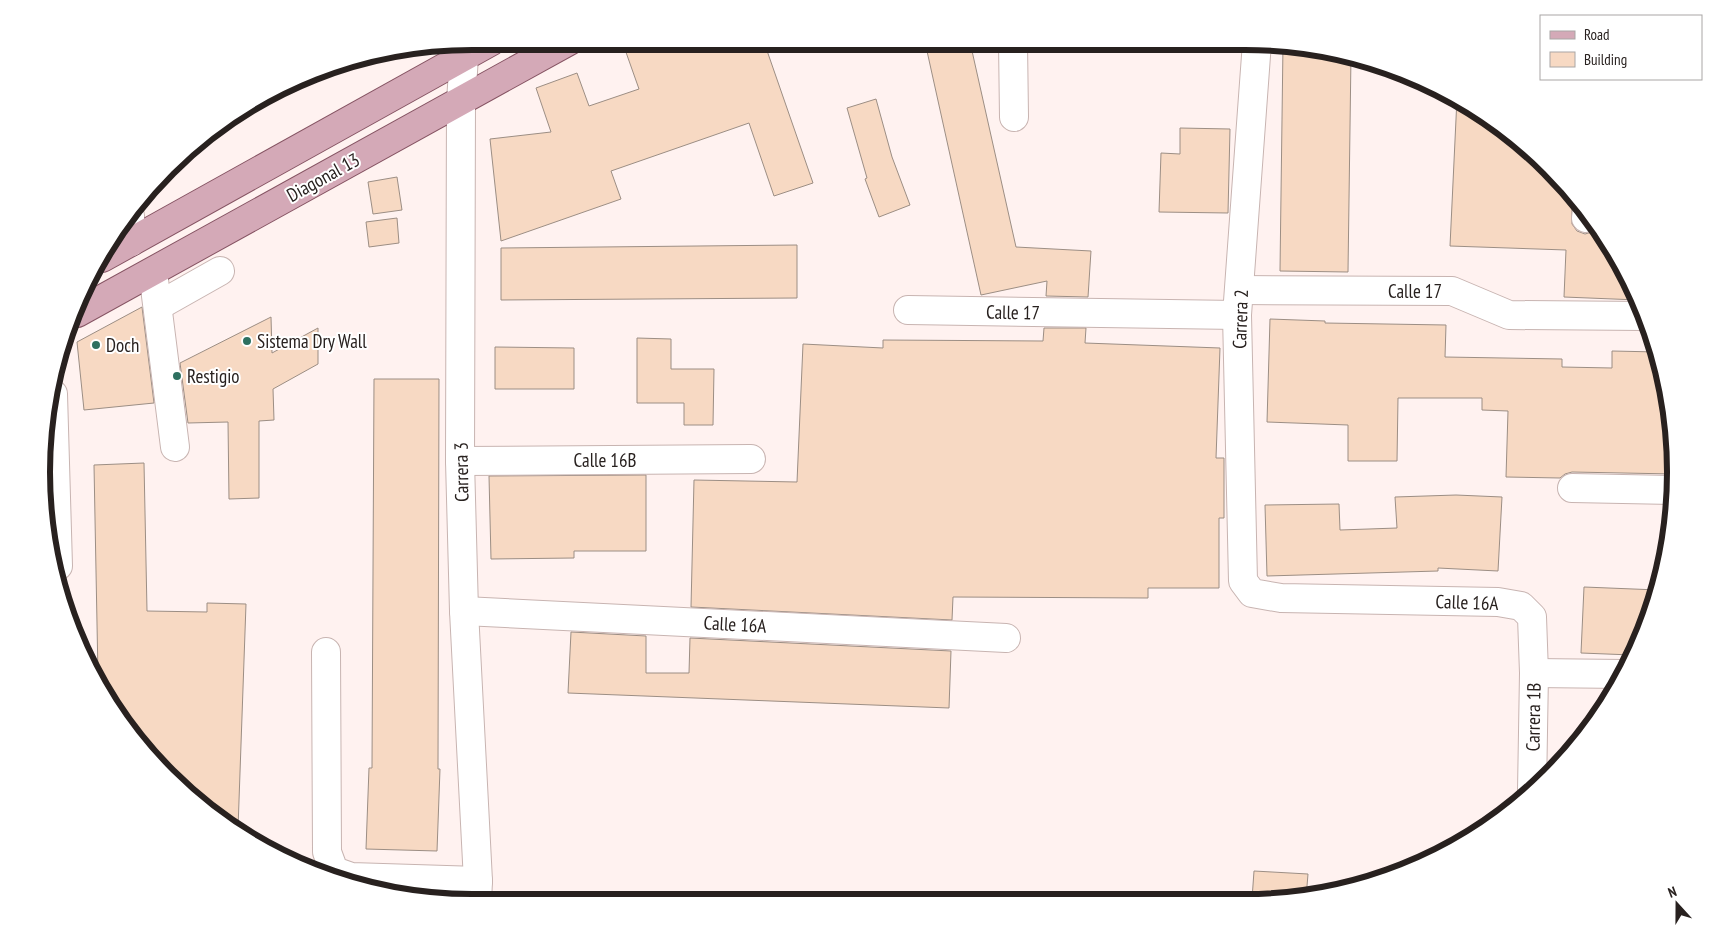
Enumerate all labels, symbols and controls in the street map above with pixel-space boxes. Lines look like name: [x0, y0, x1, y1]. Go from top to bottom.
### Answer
legend: [1540, 15, 1702, 80]
text: Road: [1584, 25, 1610, 44]
text: Building: [1584, 50, 1627, 69]
street label: Diagonal 13: [282, 147, 364, 207]
street label: Calle 17: [1388, 279, 1442, 303]
street label: Carrera 2: [1227, 289, 1253, 349]
street label: Calle 17: [986, 300, 1040, 324]
place label: Sistema Dry Wall: [257, 329, 367, 353]
place label: Doch: [106, 333, 139, 357]
marker: Sistema Dry Wall: [241, 335, 253, 347]
marker: Doch: [90, 339, 102, 351]
place label: Restigio: [187, 364, 240, 388]
marker: Restigio: [171, 370, 183, 382]
street label: Carrera 3: [448, 442, 474, 502]
street label: Calle 16B: [574, 448, 636, 472]
street label: Calle 16A: [1435, 589, 1499, 615]
street label: Calle 16A: [703, 610, 767, 638]
street label: Carrera 1B: [1520, 682, 1546, 752]
north arrow: [1652, 879, 1702, 929]
text: N: [1666, 882, 1679, 902]

